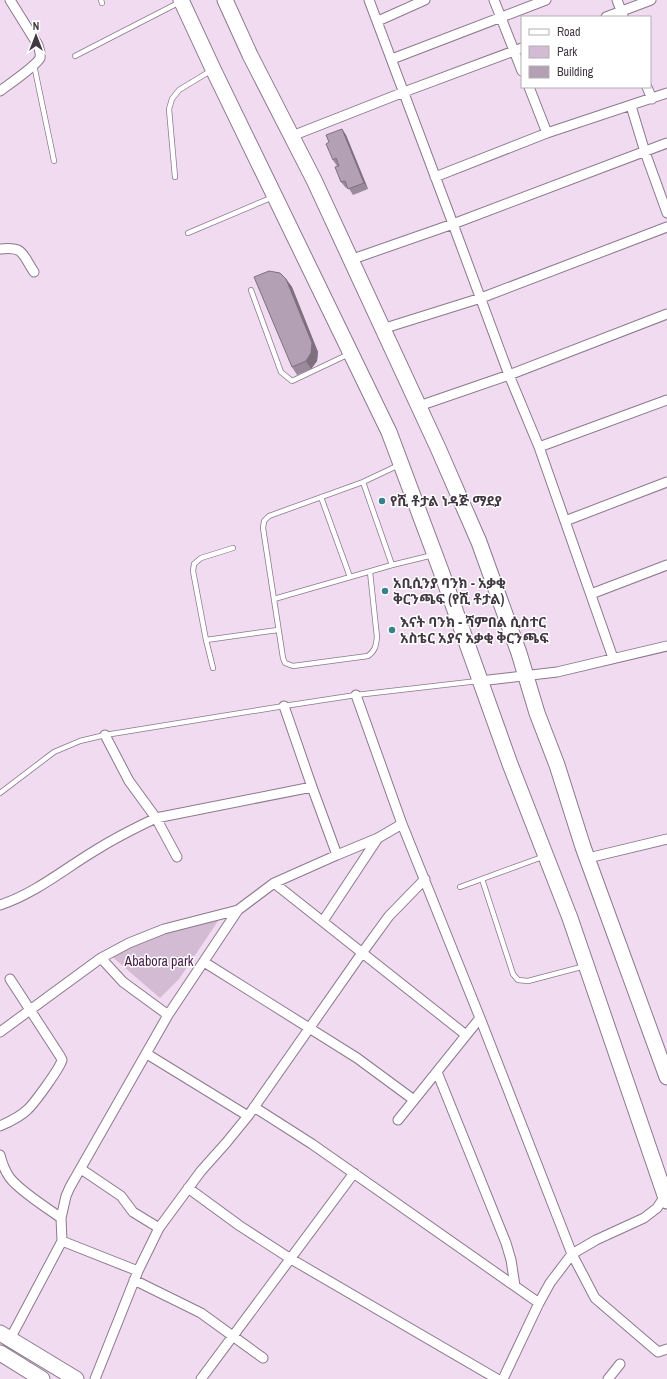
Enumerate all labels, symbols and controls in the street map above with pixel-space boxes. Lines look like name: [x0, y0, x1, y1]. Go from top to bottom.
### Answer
north arrow: [16, 16, 56, 56]
legend: [521, 16, 651, 88]
text: N: [33, 19, 39, 33]
text: Road: [557, 24, 581, 40]
text: Park: [557, 44, 577, 60]
text: Building: [557, 64, 594, 80]
place label: የሺ ቶታል ነዳጅ ማደያ: [390, 492, 502, 510]
marker: የሺ ቶታል ነዳጅ ማደያ: [377, 496, 387, 506]
place label: አቢሲንያ ባንክ - አቃቂ ቅርንጫፍ (የሺ ቶታል): [393, 574, 506, 608]
marker: አቢሲንያ ባንክ - አቃቂ ቅርንጫፍ (የሺ ቶታል): [380, 586, 390, 596]
place label: እናት ባንክ - ሻምበል ሲስተር አስቴር አያና አቃቂ ቅርንጫፍ: [400, 613, 549, 647]
marker: እናት ባንክ - ሻምበል ሲስተር አስቴር አያና አቃቂ ቅርንጫፍ: [387, 625, 397, 635]
park label: Ababora park: [124, 952, 194, 970]

